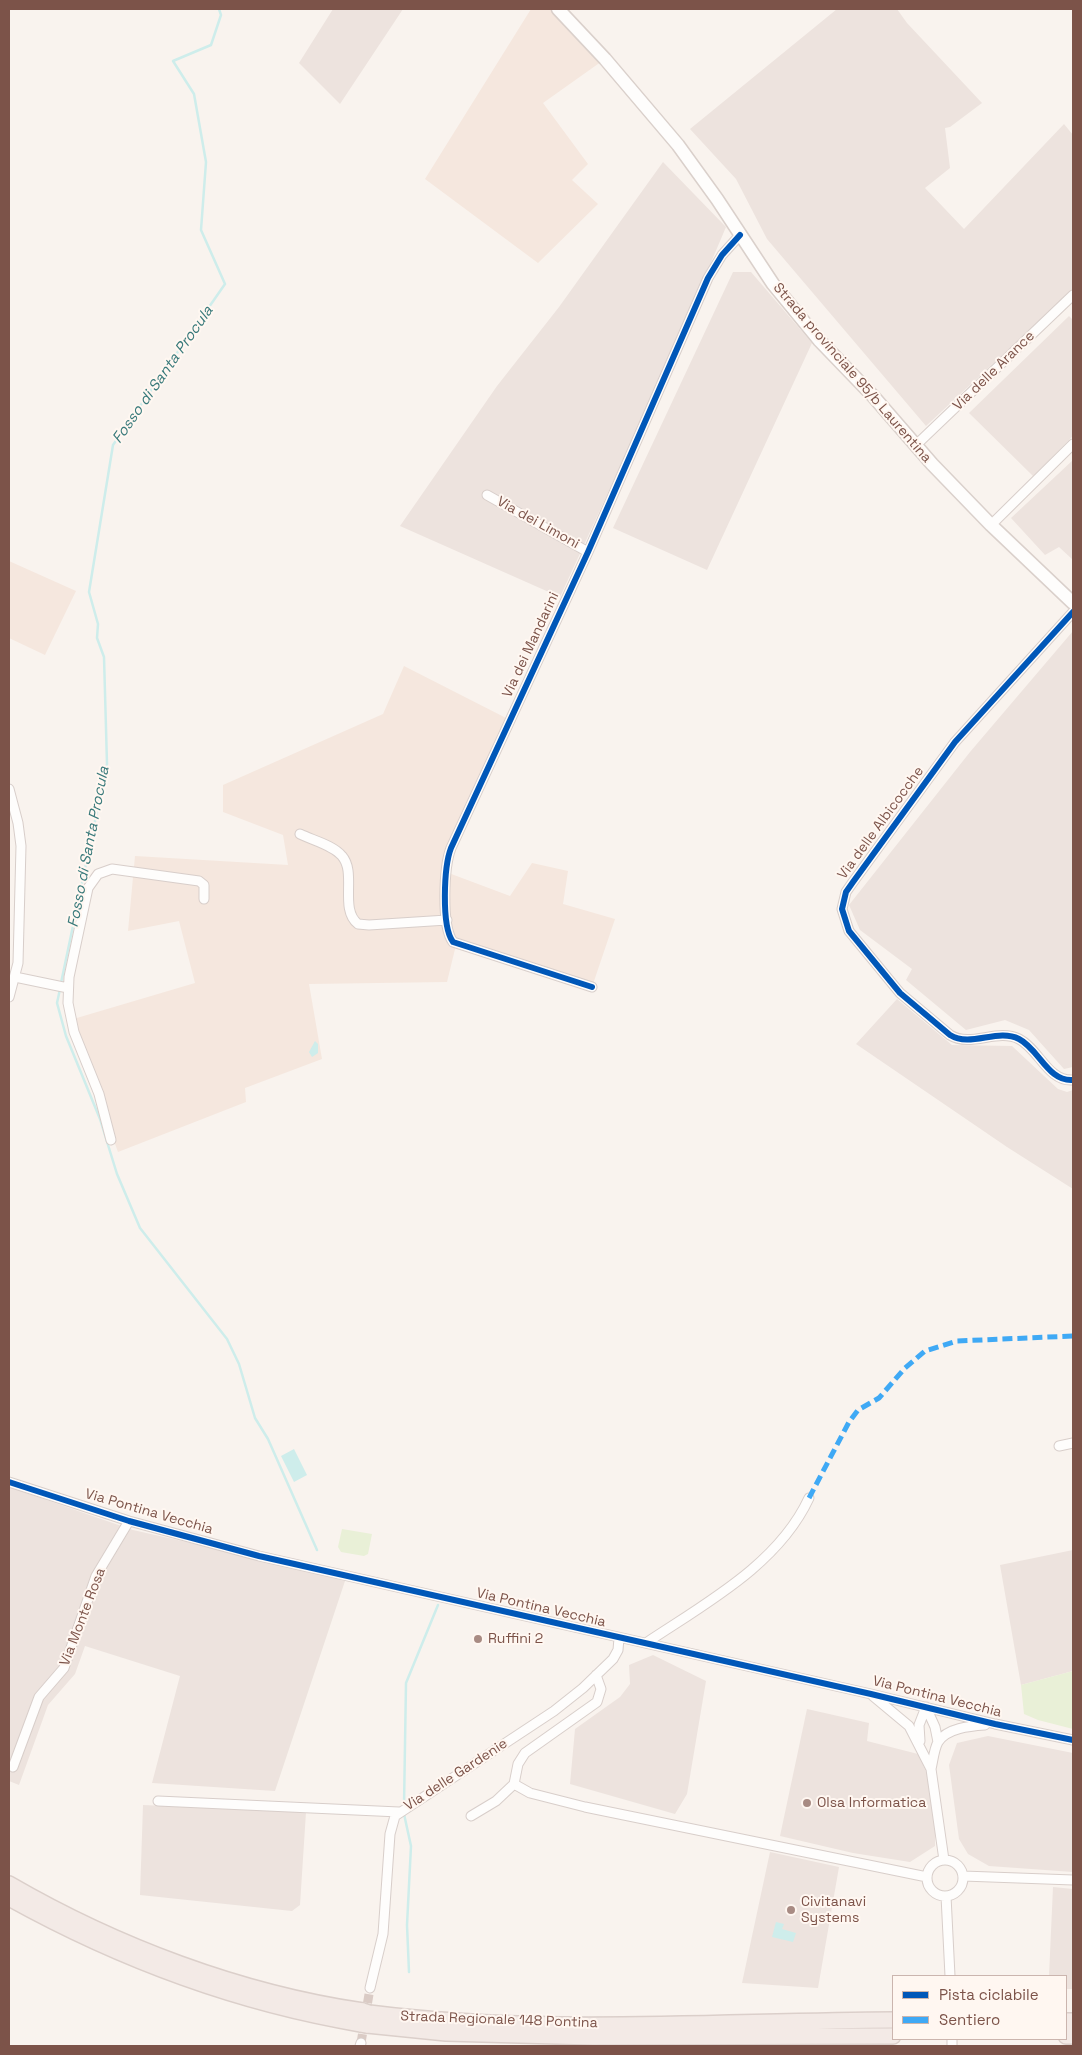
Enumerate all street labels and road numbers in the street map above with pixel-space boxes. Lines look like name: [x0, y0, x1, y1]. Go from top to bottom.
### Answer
street label: Strada provinciale 95/b Laurentina: [769, 280, 935, 466]
street label: Via delle Arance: [950, 328, 1038, 414]
street label: Via dei Limoni: [494, 493, 582, 553]
street label: Via dei Mandarini: [499, 590, 563, 700]
street label: Via delle Albicocche: [834, 763, 928, 883]
street label: Via Pontina Vecchia: [83, 1486, 215, 1538]
street label: Via Monte Rosa: [57, 1566, 109, 1668]
street label: Via Pontina Vecchia: [475, 1585, 607, 1631]
street label: Via Pontina Vecchia: [871, 1673, 1003, 1721]
street label: Via delle Gardenie: [401, 1735, 511, 1815]
street label: Strada Regionale 148 Pontina: [400, 2008, 598, 2032]

